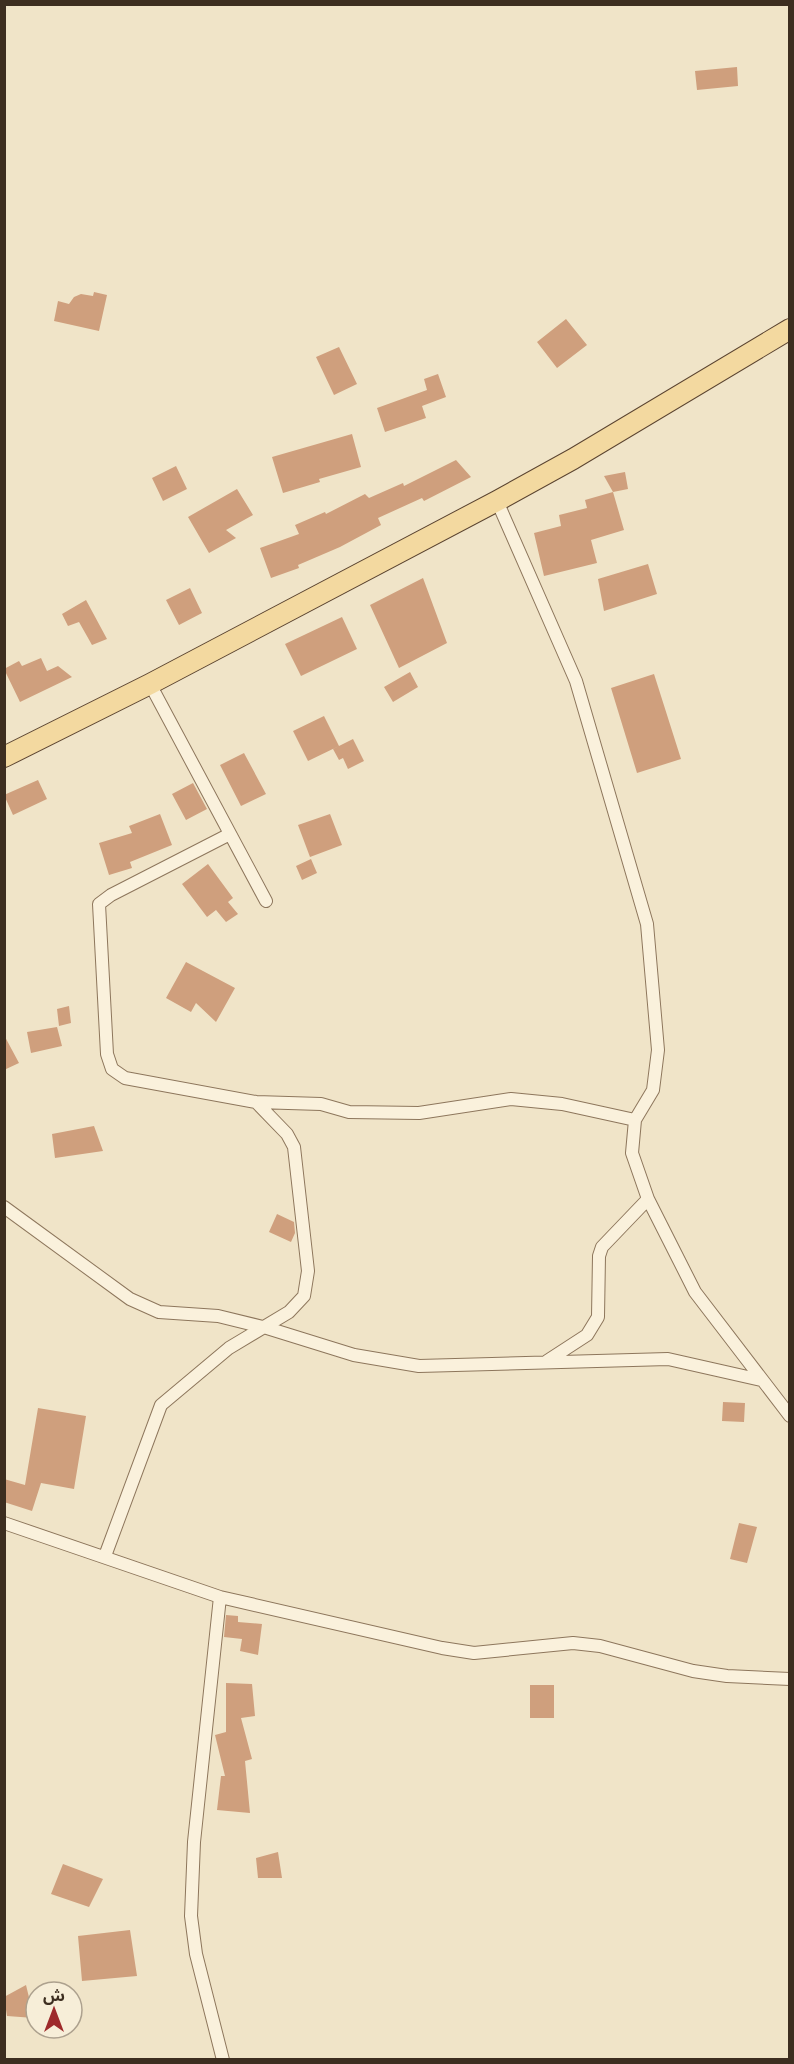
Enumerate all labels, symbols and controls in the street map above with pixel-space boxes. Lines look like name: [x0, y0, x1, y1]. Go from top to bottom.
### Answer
north arrow: [24, 1980, 84, 2040]
text: ش: [43, 1986, 65, 2005]

